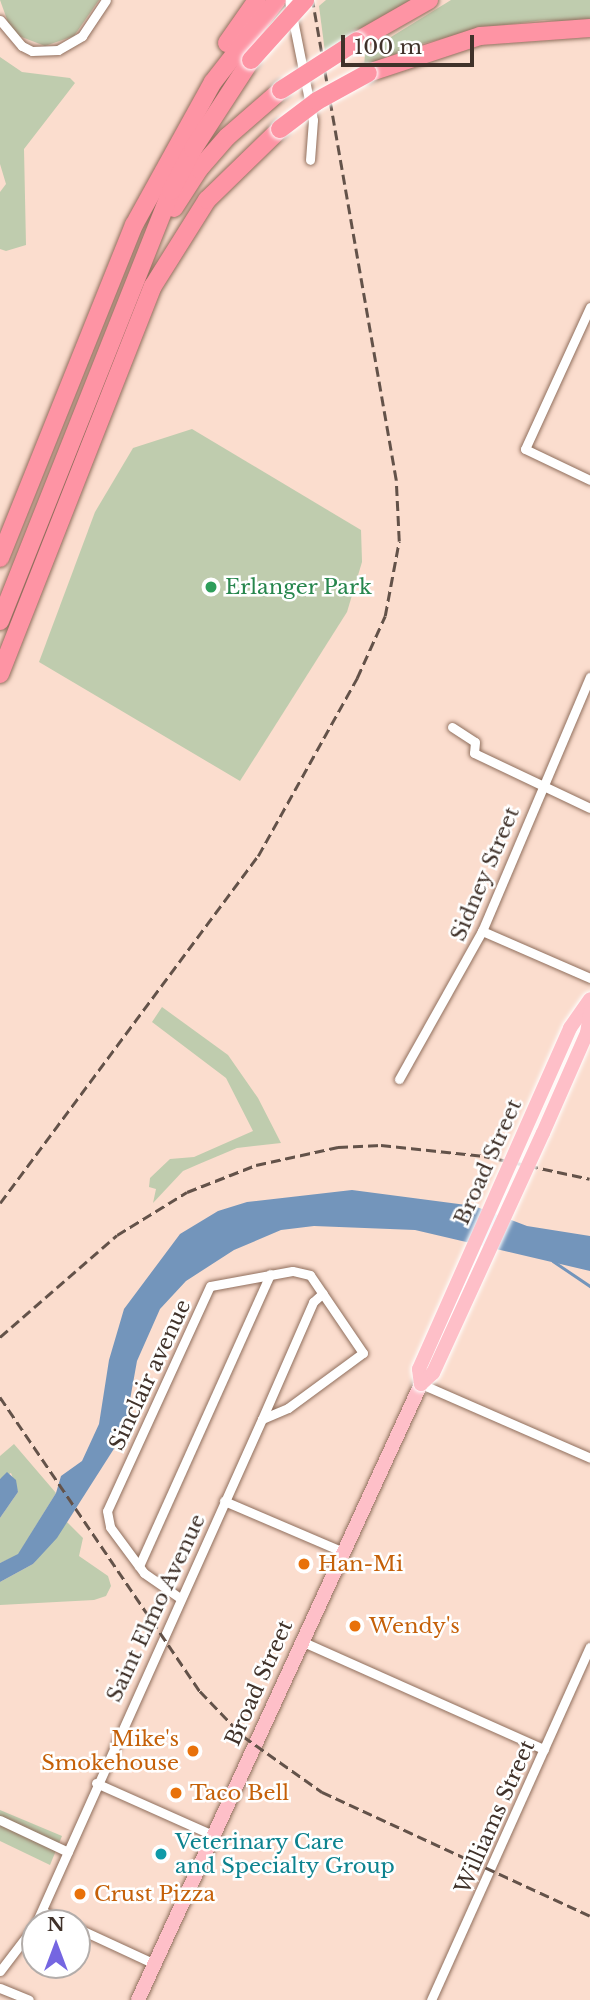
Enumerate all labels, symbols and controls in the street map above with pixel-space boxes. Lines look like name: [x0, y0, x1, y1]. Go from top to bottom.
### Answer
scale bar: [345, 21, 478, 65]
text: 100 m: [354, 34, 422, 60]
place label: Erlanger Park: [225, 574, 373, 600]
marker: Erlanger Park: [203, 579, 219, 595]
street label: Sidney Street: [445, 803, 525, 945]
street label: Broad Street: [449, 1095, 527, 1229]
street label: Sinclair avenue: [104, 1295, 196, 1455]
street label: Saint Elmo Avenue: [101, 1510, 211, 1706]
place label: Han-Mi: [318, 1551, 403, 1577]
marker: Han-Mi: [296, 1556, 312, 1572]
place label: Wendy's: [369, 1613, 460, 1639]
street label: Broad Street: [220, 1616, 298, 1750]
marker: Wendy's: [347, 1618, 363, 1634]
place label: Mike's Smokehouse: [41, 1726, 179, 1776]
street label: Williams Street: [450, 1736, 540, 1898]
marker: Mike's Smokehouse: [185, 1743, 201, 1759]
place label: Taco Bell: [190, 1780, 289, 1806]
marker: Taco Bell: [168, 1785, 184, 1801]
place label: Veterinary Care and Specialty Group: [175, 1829, 395, 1879]
marker: Veterinary Care and Specialty Group: [153, 1846, 169, 1862]
place label: Crust Pizza: [94, 1881, 215, 1907]
marker: Crust Pizza: [72, 1886, 88, 1902]
north arrow: [21, 1909, 91, 1979]
text: N: [47, 1913, 65, 1936]

